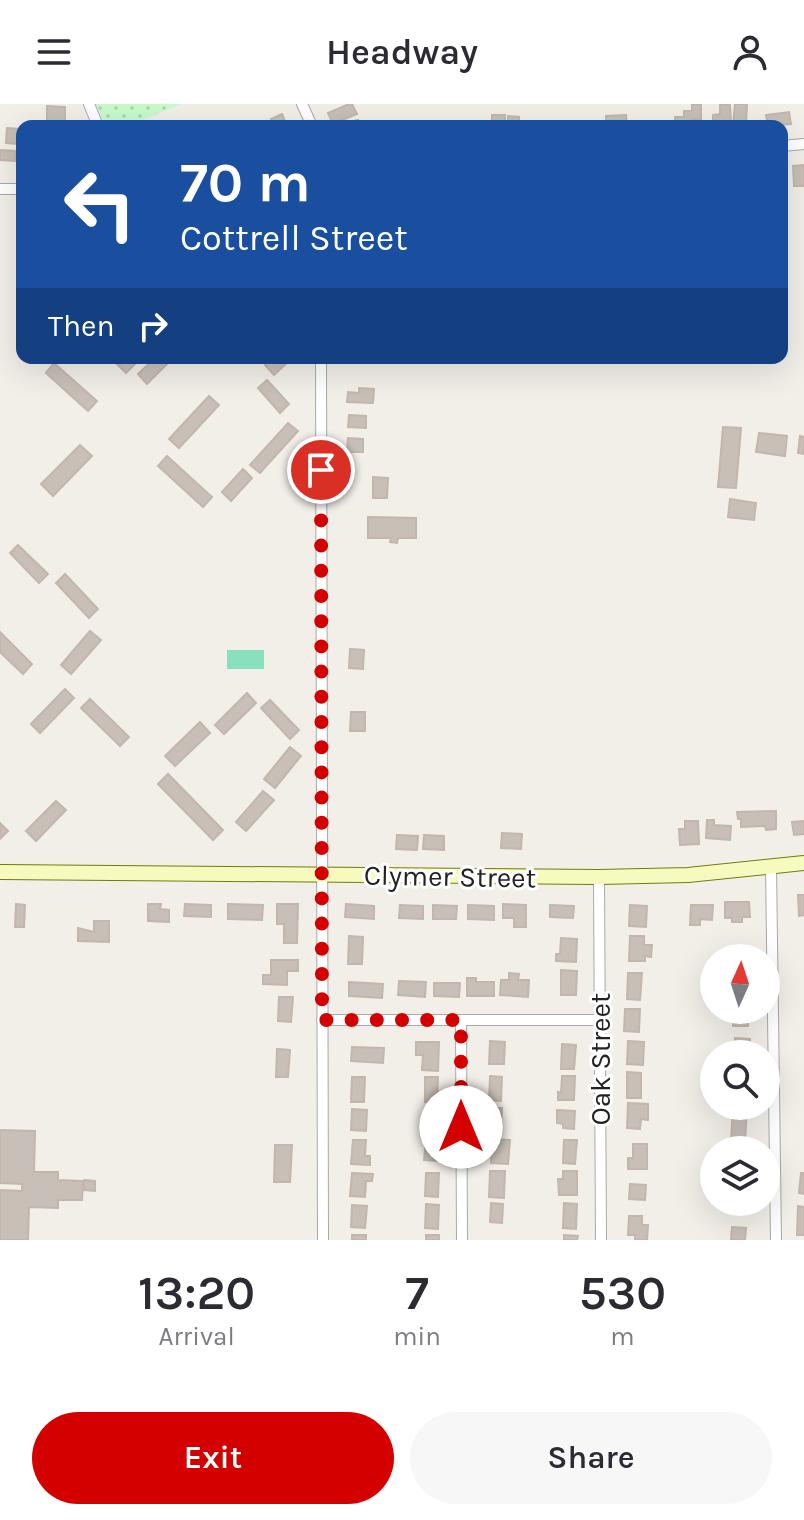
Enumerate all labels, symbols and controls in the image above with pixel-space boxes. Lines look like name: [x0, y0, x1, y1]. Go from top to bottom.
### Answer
icon: menu: [32, 30, 76, 74]
icon: person: [728, 30, 772, 74]
text: Headway: [326, 31, 478, 73]
text: 70 m: [180, 150, 311, 215]
icon: left: [48, 152, 152, 256]
text: Cottrell Street: [180, 217, 408, 259]
icon: right: [131, 304, 175, 348]
text: Then: [48, 308, 115, 344]
pin: [287, 436, 355, 504]
icon: arrive: [299, 448, 343, 492]
street label: Clymer Street: [364, 858, 536, 895]
north arrow: [700, 944, 780, 1024]
map controls: [700, 944, 780, 1216]
street label: Oak Street: [584, 993, 617, 1125]
button: search: [700, 1040, 780, 1120]
position arrow: [419, 1085, 503, 1169]
button: layers: [700, 1136, 780, 1216]
text: 13:20: [138, 1265, 255, 1321]
text: 7: [405, 1265, 429, 1321]
text: 530: [579, 1265, 666, 1321]
text: Arrival: [159, 1321, 235, 1352]
text: min: [393, 1321, 441, 1352]
text: m: [610, 1321, 635, 1352]
button: Exit: [32, 1412, 394, 1504]
button: Share: [410, 1412, 772, 1504]

